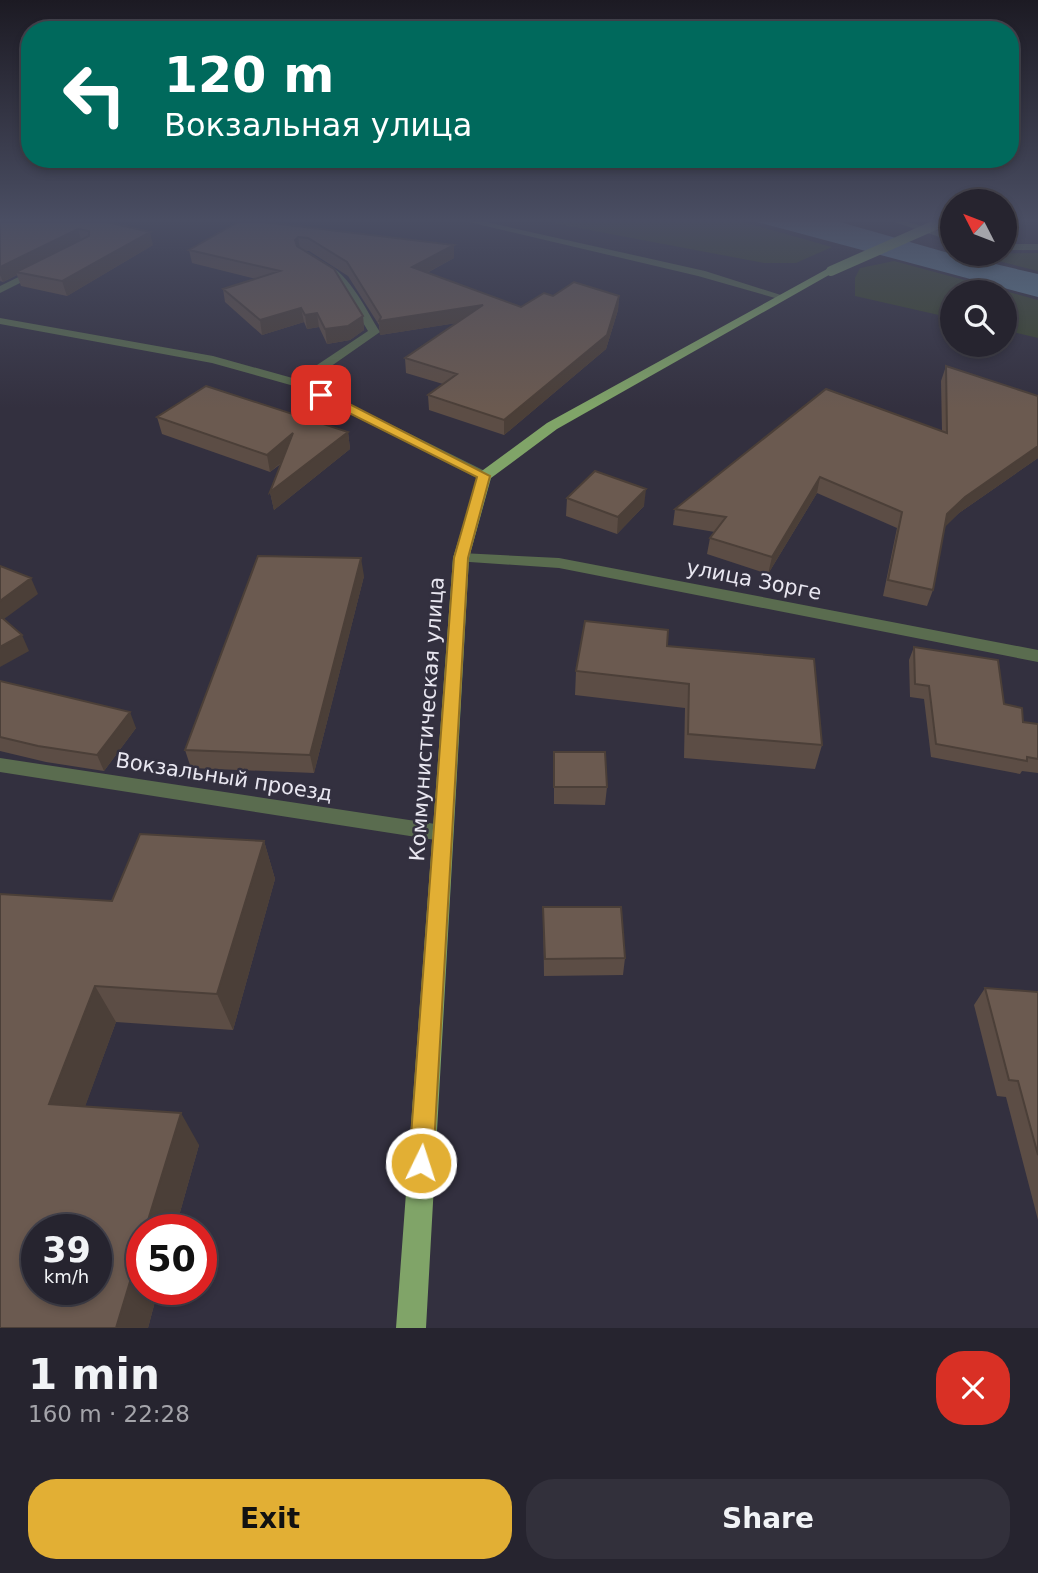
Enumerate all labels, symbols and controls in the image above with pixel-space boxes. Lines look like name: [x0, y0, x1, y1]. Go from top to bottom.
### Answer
text: 120 m: [164, 47, 334, 104]
icon: left: [49, 49, 140, 140]
text: Вокзальная улица: [164, 106, 472, 144]
north arrow: [940, 189, 1017, 266]
map controls: [940, 189, 1017, 357]
button: search: [940, 280, 1017, 357]
pin: [291, 365, 351, 425]
icon: arrive: [302, 376, 340, 414]
street label: улица Зорге: [684, 555, 824, 605]
street label: Коммунистическая улица: [405, 576, 449, 862]
street label: Вокзальный проезд: [114, 748, 334, 806]
position arrow: [384, 1126, 458, 1200]
speed limit sign: 50: [126, 1214, 217, 1305]
text: 39: [42, 1230, 91, 1270]
text: km/h: [44, 1266, 89, 1287]
text: 1 min: [28, 1350, 160, 1399]
button: close: [936, 1351, 1010, 1425]
text: 160 m · 22:28: [28, 1401, 190, 1427]
button: Exit: [28, 1479, 512, 1559]
button: Share: [526, 1479, 1010, 1559]

